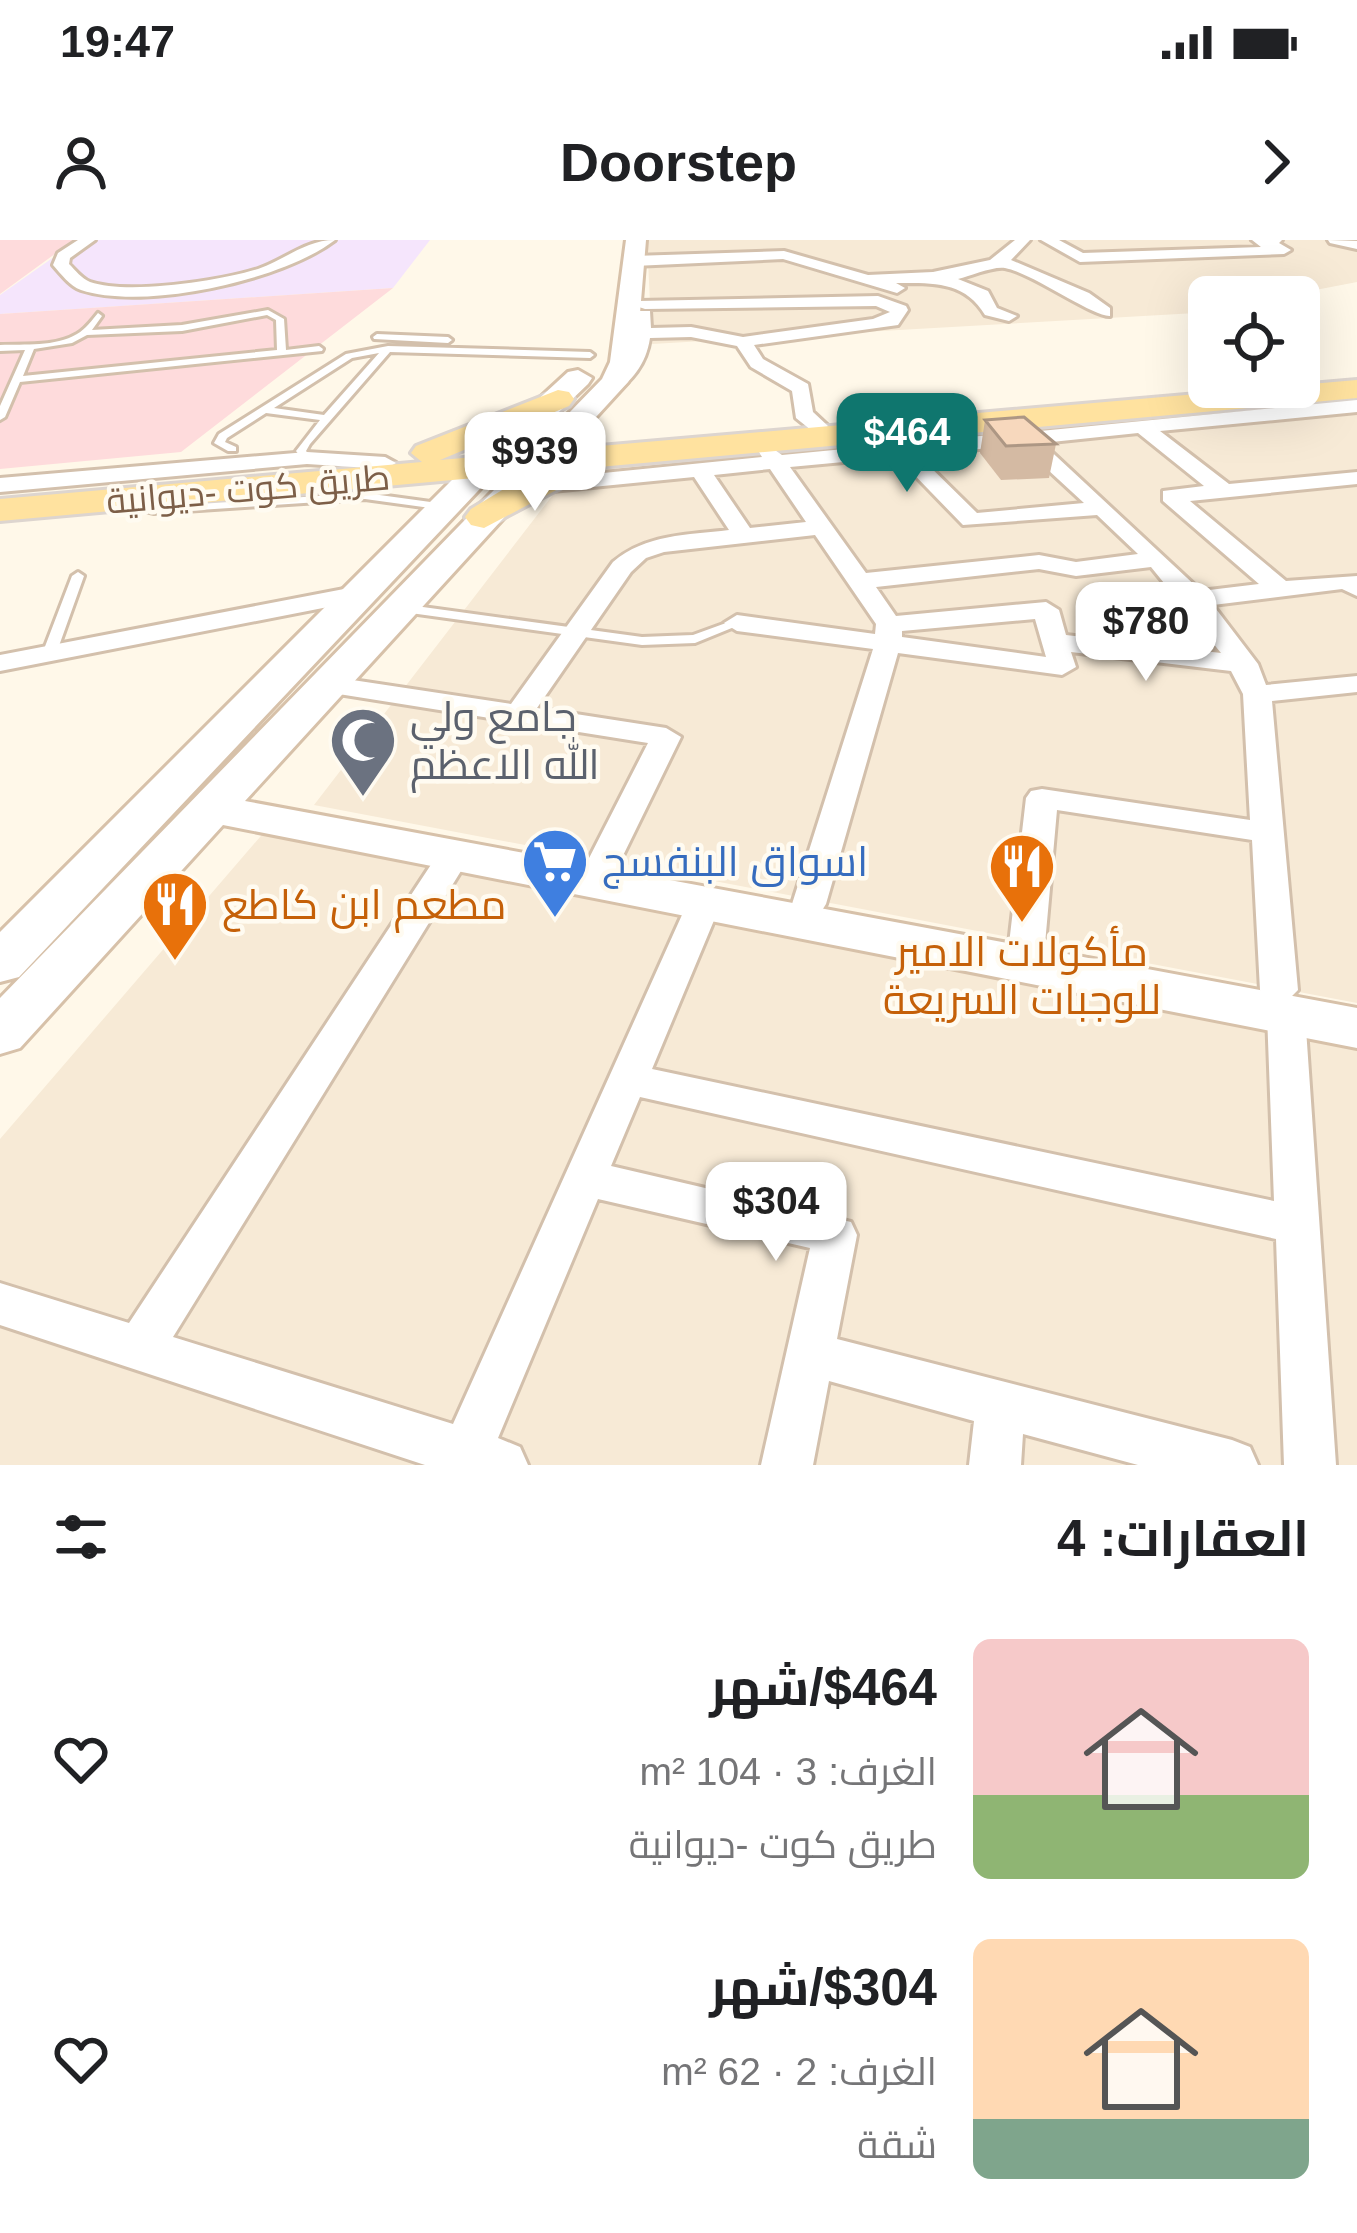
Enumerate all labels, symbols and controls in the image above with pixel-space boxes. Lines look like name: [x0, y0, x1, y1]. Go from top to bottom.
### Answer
text: 19:47: [60, 16, 175, 67]
icon: person: [48, 129, 114, 195]
icon: forward: [1243, 129, 1309, 195]
text: Doorstep: [560, 132, 797, 192]
map controls: [1188, 276, 1320, 408]
button: locate: [1188, 276, 1320, 408]
pin: $464: [836, 393, 978, 495]
text: $464: [864, 410, 950, 453]
pin: $939: [464, 412, 606, 514]
text: $939: [492, 429, 578, 472]
street label: طريق كوت -ديوانية: [105, 456, 392, 524]
pin: $780: [1075, 582, 1217, 684]
text: $780: [1103, 599, 1189, 642]
place label: جامع ولي الله الاعظم: [410, 693, 600, 793]
mosque icon: جامع ولي الله الاعظم: [328, 705, 398, 799]
supermarket icon: اسواق البنفسج: [520, 826, 590, 920]
restaurant icon: مأكولات الامير للوجبات السريعة: [987, 831, 1057, 925]
place label: اسواق البنفسج: [602, 838, 868, 889]
restaurant icon: مطعم ابن كاطع: [140, 869, 210, 963]
place label: مطعم ابن كاطع: [222, 881, 506, 933]
place label: مأكولات الامير للوجبات السريعة: [883, 925, 1161, 1023]
pin: $304: [705, 1162, 847, 1264]
text: $304: [733, 1179, 819, 1222]
icon: filters: [48, 1504, 114, 1570]
text: العقارات: 4: [1057, 1510, 1309, 1567]
text: $464/شهر: [710, 1659, 937, 1716]
icon: home: [1069, 1687, 1213, 1831]
icon: heart: [48, 1726, 114, 1792]
text: الغرف: 3 · 104 m²: [640, 1750, 937, 1793]
text: طريق كوت -ديوانية: [629, 1823, 937, 1866]
text: $304/شهر: [710, 1959, 937, 2016]
icon: home: [1069, 1987, 1213, 2131]
icon: heart: [48, 2026, 114, 2092]
text: الغرف: 2 · 62 m²: [661, 2050, 937, 2093]
text: شقة: [857, 2123, 937, 2166]

